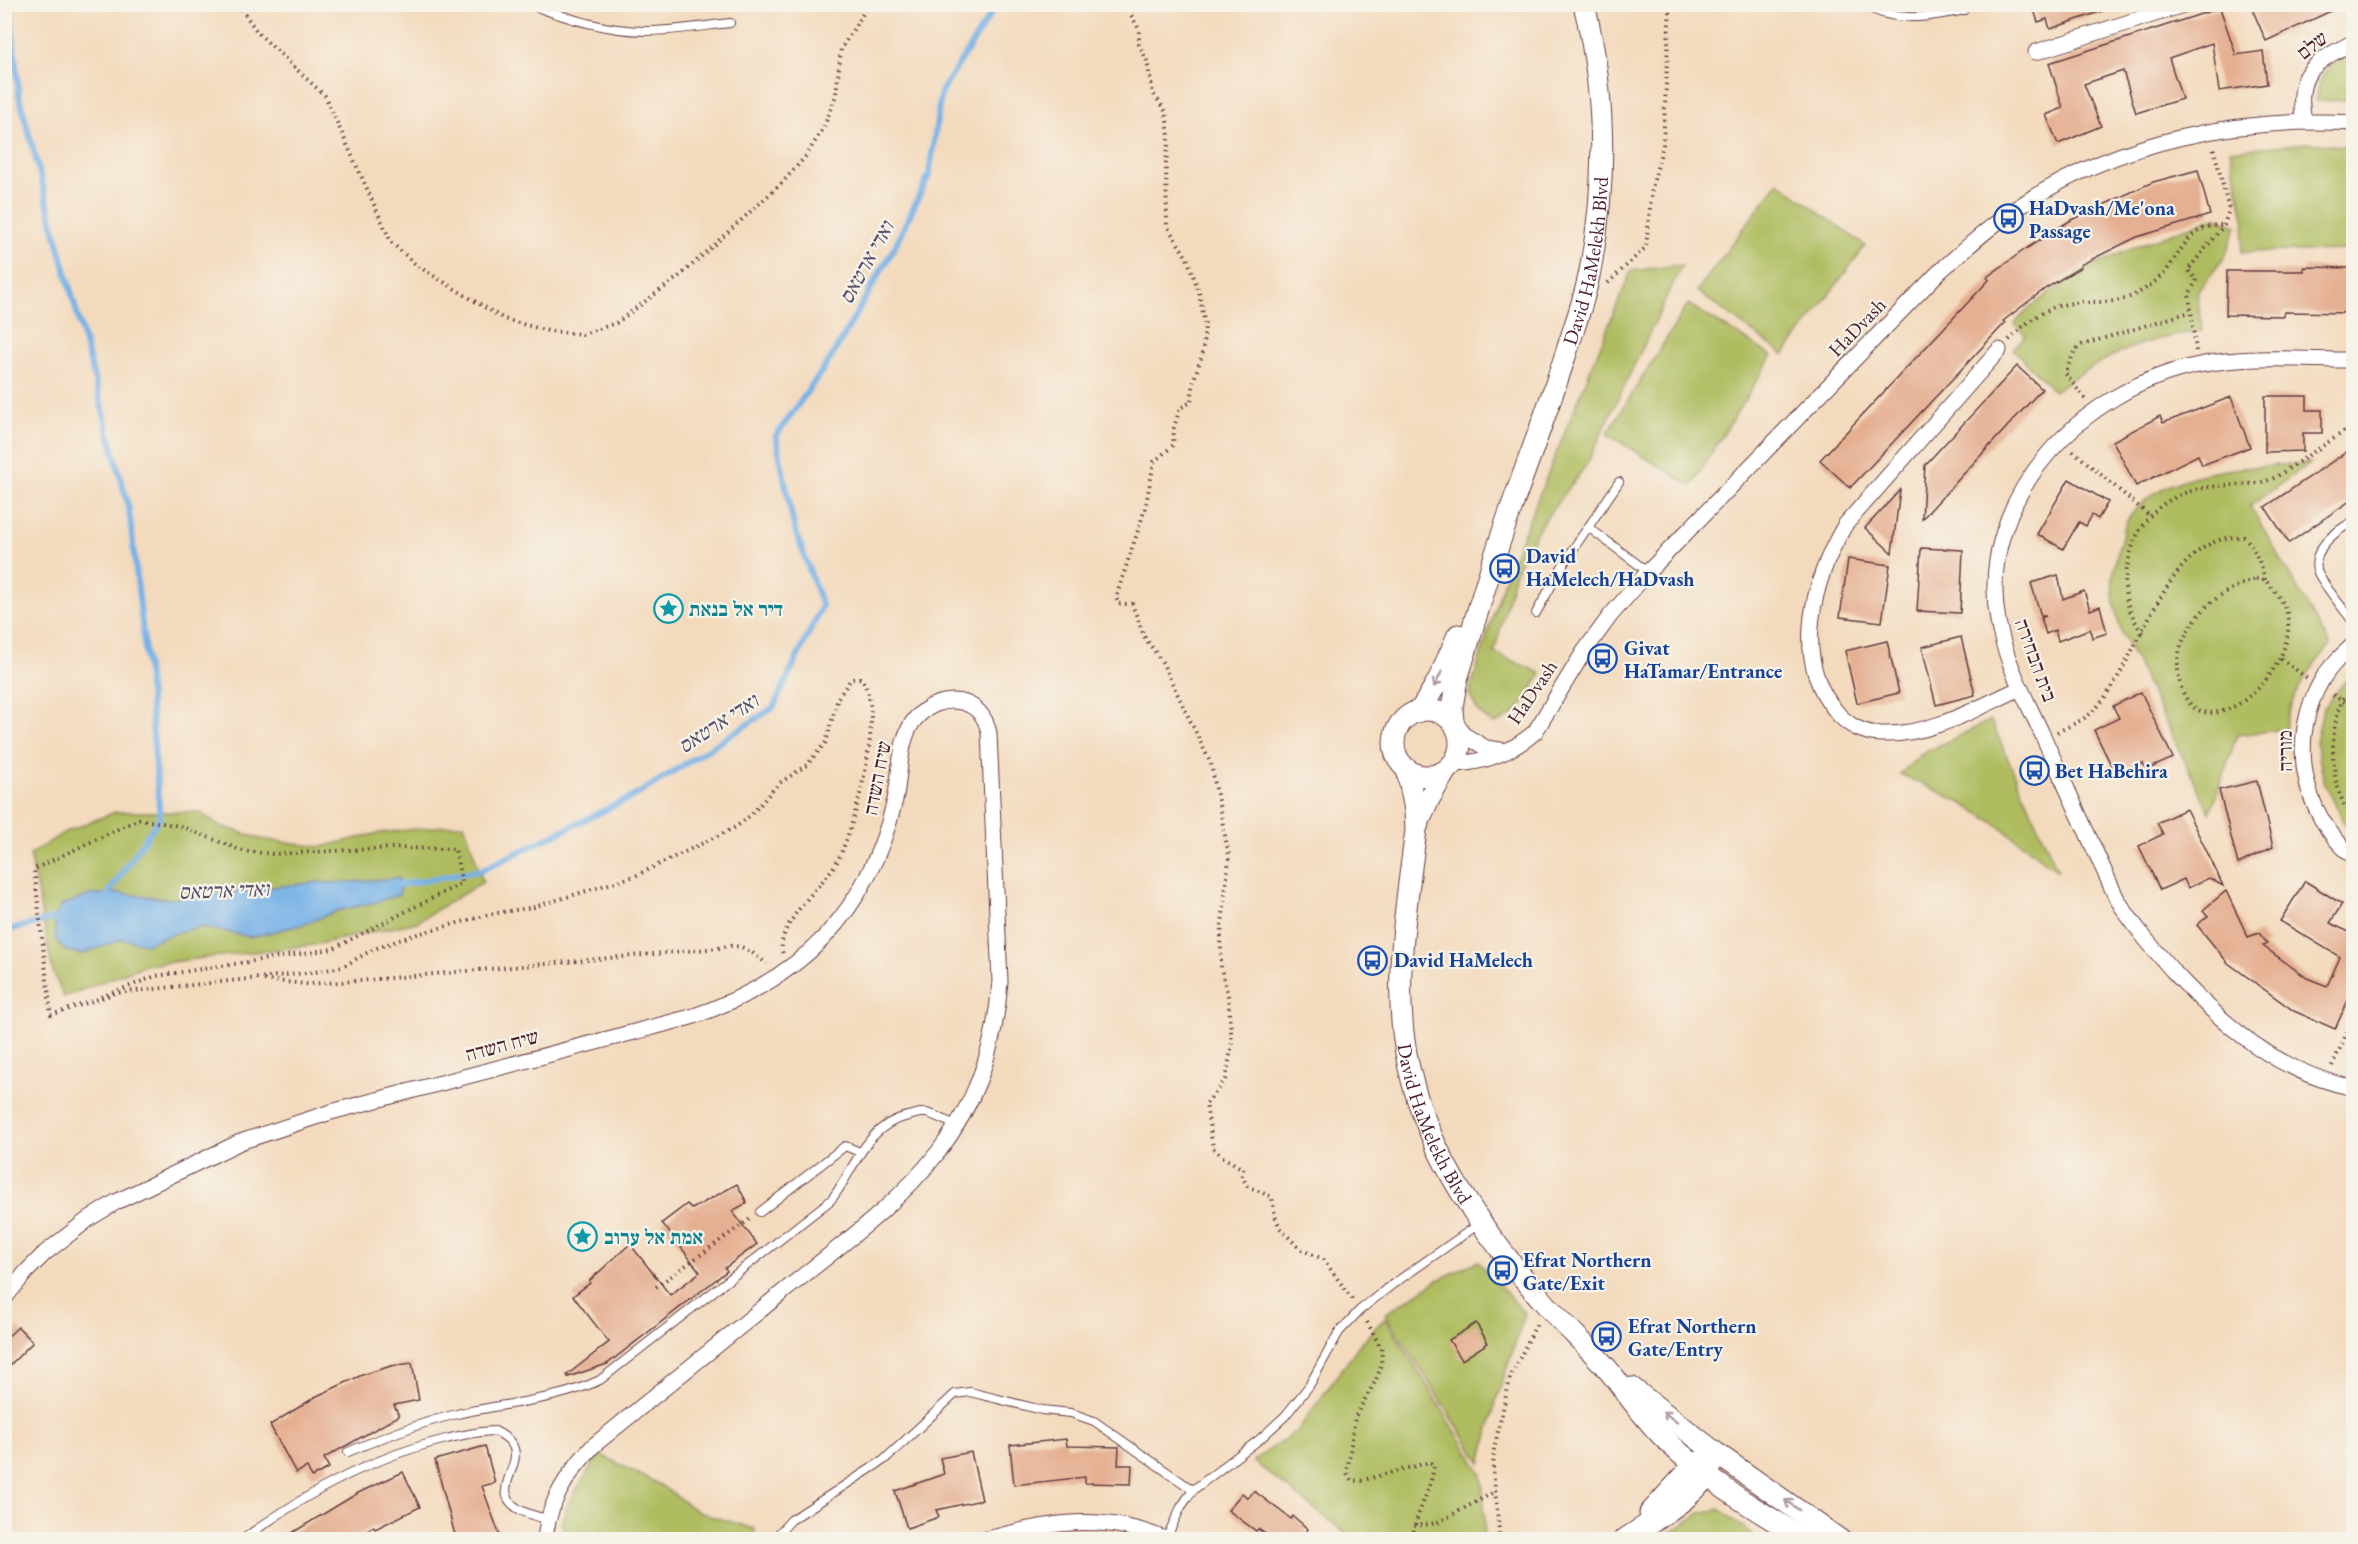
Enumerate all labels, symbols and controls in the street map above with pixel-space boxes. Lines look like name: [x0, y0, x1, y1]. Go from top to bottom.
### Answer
street label: שלם: [2291, 25, 2333, 65]
street label: David HaMelekh Blvd: [1556, 175, 1614, 348]
place label: HaDvash/Me'ona Passage: [2029, 195, 2175, 244]
bus stop icon: HaDvash/Me'ona Passage: [1992, 203, 2024, 235]
water label: ואדי ארטאס: [832, 215, 900, 308]
street label: HaDvash: [1822, 292, 1892, 362]
place label: David HaMelech/HaDvash: [1526, 543, 1695, 592]
bus stop icon: David HaMelech/HaDvash: [1489, 552, 1521, 584]
place icon: דיר אל בנאת: [652, 593, 684, 625]
place label: דיר אל בנאת: [689, 596, 783, 622]
street label: בית הבחירה: [2009, 615, 2063, 705]
place label: Givat HaTamar/Entrance: [1624, 635, 1782, 684]
bus stop icon: Givat HaTamar/Entrance: [1587, 643, 1619, 675]
street label: HaDvash: [1501, 655, 1563, 729]
one-way arrow: [1432, 670, 1443, 688]
water label: ואדי ארטאס: [673, 686, 764, 759]
street label: מוריה: [2272, 730, 2298, 772]
street label: שיח השדה: [857, 739, 897, 817]
bus stop icon: Bet HaBehira: [2018, 755, 2050, 787]
place label: Bet HaBehira: [2055, 758, 2168, 784]
water label: ואדי ארטאס: [178, 875, 271, 905]
bus stop icon: David HaMelech: [1357, 944, 1389, 976]
place label: David HaMelech: [1394, 947, 1533, 973]
street label: שיח השדה: [462, 1023, 542, 1067]
street label: David HaMelekh Blvd: [1391, 1041, 1478, 1209]
place icon: אמת אל ערוב: [567, 1221, 599, 1253]
place label: אמת אל ערוב: [604, 1224, 703, 1250]
place label: Efrat Northern Gate/Exit: [1523, 1247, 1652, 1296]
bus stop icon: Efrat Northern Gate/Exit: [1486, 1255, 1518, 1287]
place label: Efrat Northern Gate/Entry: [1628, 1313, 1757, 1362]
bus stop icon: Efrat Northern Gate/Entry: [1591, 1321, 1623, 1353]
one-way arrow: [1662, 1411, 1678, 1424]
one-way arrow: [1785, 1499, 1801, 1511]

